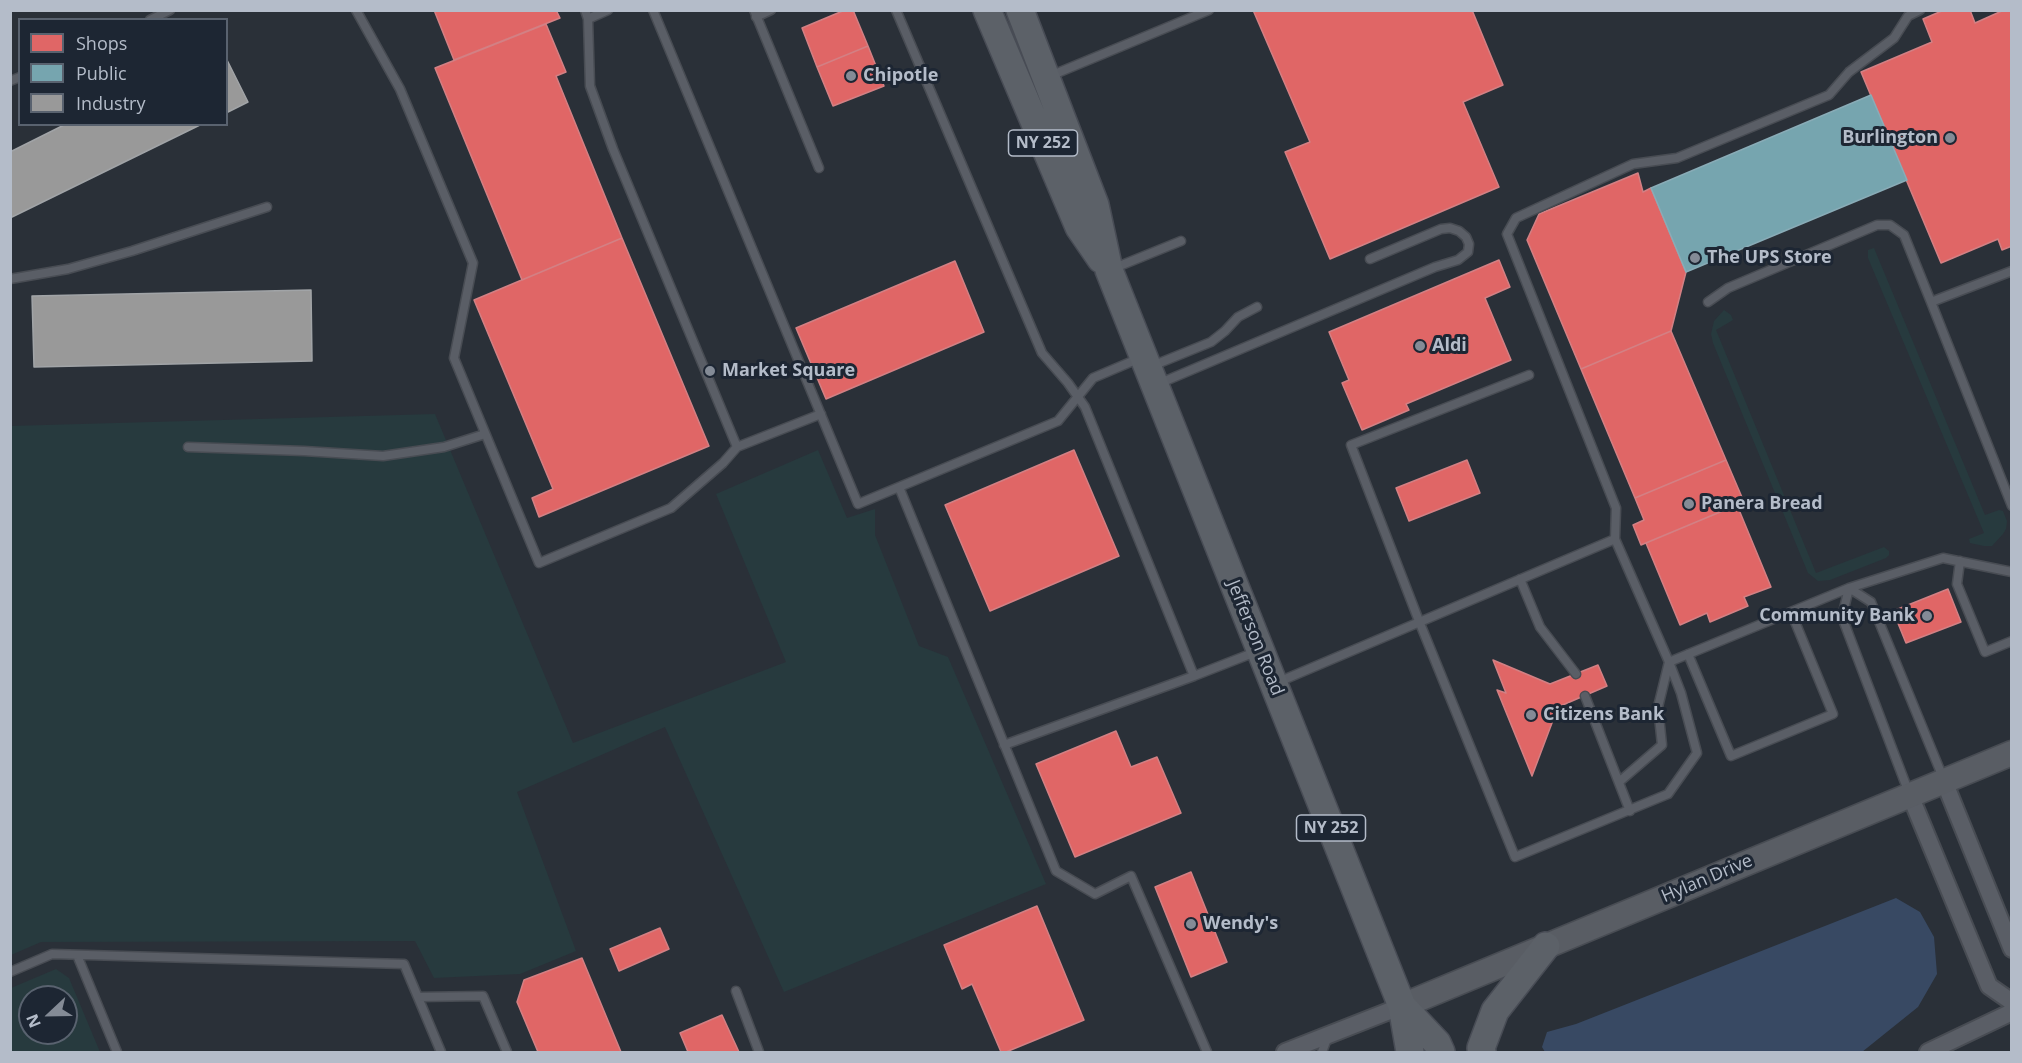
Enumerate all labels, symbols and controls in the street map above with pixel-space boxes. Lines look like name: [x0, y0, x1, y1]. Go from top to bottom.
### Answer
legend: [18, 18, 228, 126]
text: Shops: [76, 31, 127, 55]
text: Public: [76, 61, 127, 85]
place label: Chipotle: [863, 65, 938, 87]
marker: Chipotle: [844, 69, 858, 83]
text: Industry: [76, 91, 146, 115]
place label: Burlington: [1842, 127, 1938, 149]
road number: NY 252: [1008, 130, 1078, 156]
marker: Burlington: [1943, 131, 1957, 145]
place label: The UPS Store: [1707, 247, 1832, 269]
marker: The UPS Store: [1688, 251, 1702, 265]
place label: Aldi: [1432, 335, 1467, 357]
marker: Aldi: [1413, 339, 1427, 353]
place label: Market Square: [722, 360, 855, 382]
marker: Market Square: [703, 364, 717, 378]
place label: Panera Bread: [1701, 493, 1823, 515]
marker: Panera Bread: [1682, 497, 1696, 511]
street label: Jefferson Road: [1222, 577, 1288, 699]
place label: Community Bank: [1759, 605, 1915, 627]
marker: Community Bank: [1920, 609, 1934, 623]
place label: Citizens Bank: [1543, 704, 1664, 726]
marker: Citizens Bank: [1524, 708, 1538, 722]
road number: NY 252: [1296, 815, 1366, 841]
street label: Hylan Drive: [1658, 850, 1756, 908]
place label: Wendy's: [1203, 913, 1278, 935]
marker: Wendy's: [1184, 917, 1198, 931]
north arrow: [18, 985, 78, 1045]
text: N: [21, 1011, 46, 1031]

